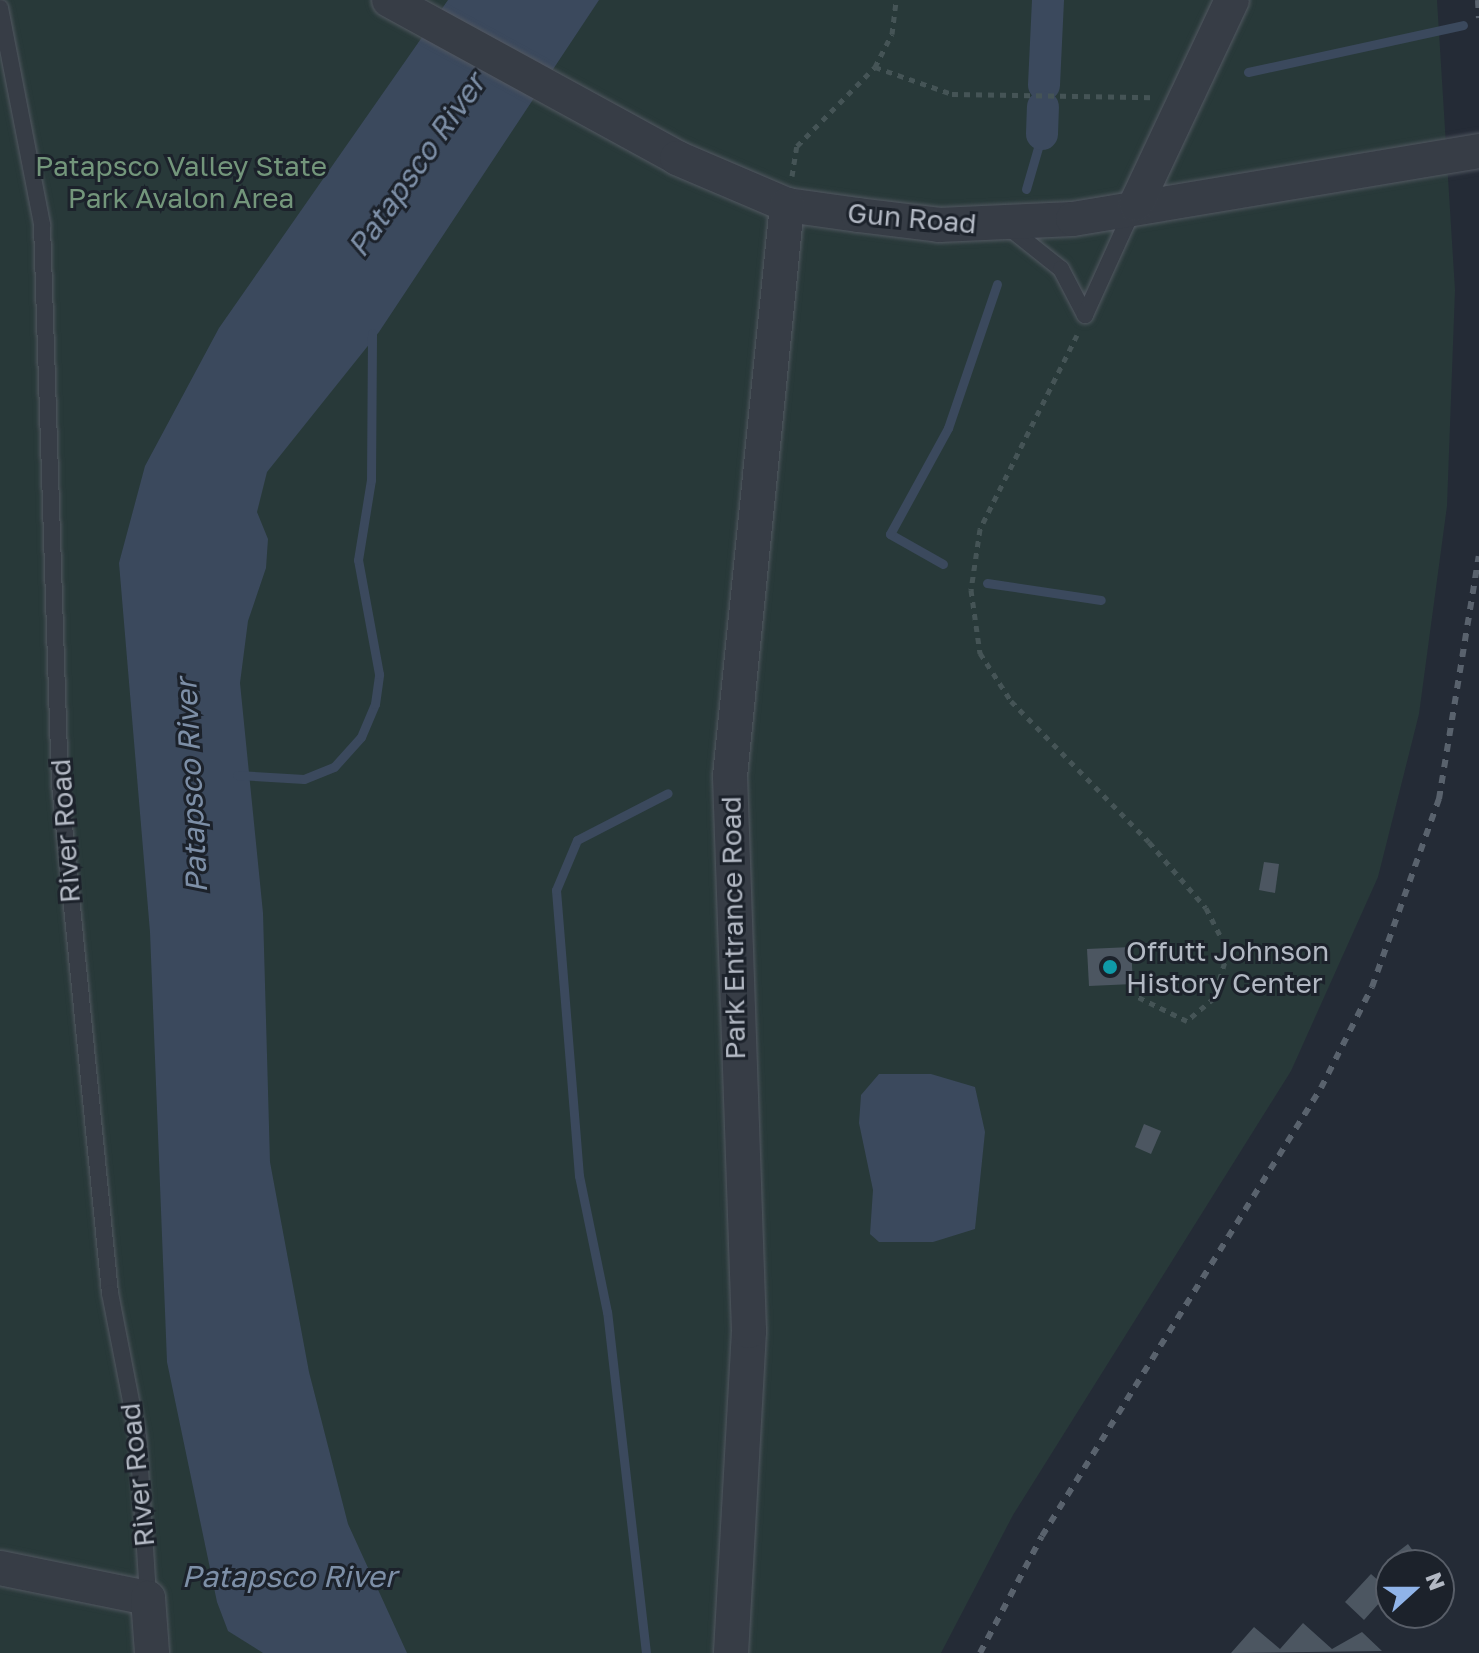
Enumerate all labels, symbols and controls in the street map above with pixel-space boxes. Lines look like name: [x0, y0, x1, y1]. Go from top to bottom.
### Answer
water label: Patapsco River: [340, 67, 492, 263]
park label: Patapsco Valley State Park Avalon Area: [35, 149, 327, 215]
street label: Gun Road: [846, 196, 978, 240]
water label: Patapsco River: [167, 678, 215, 894]
street label: River Road: [43, 758, 87, 904]
street label: Park Entrance Road: [714, 796, 752, 1060]
place label: Offutt Johnson History Center: [1126, 934, 1329, 1000]
marker: Offutt Johnson History Center: [1101, 958, 1119, 976]
street label: River Road: [113, 1401, 161, 1549]
north arrow: [1375, 1549, 1455, 1629]
water label: Patapsco River: [182, 1558, 396, 1594]
text: N: [1420, 1568, 1452, 1594]

